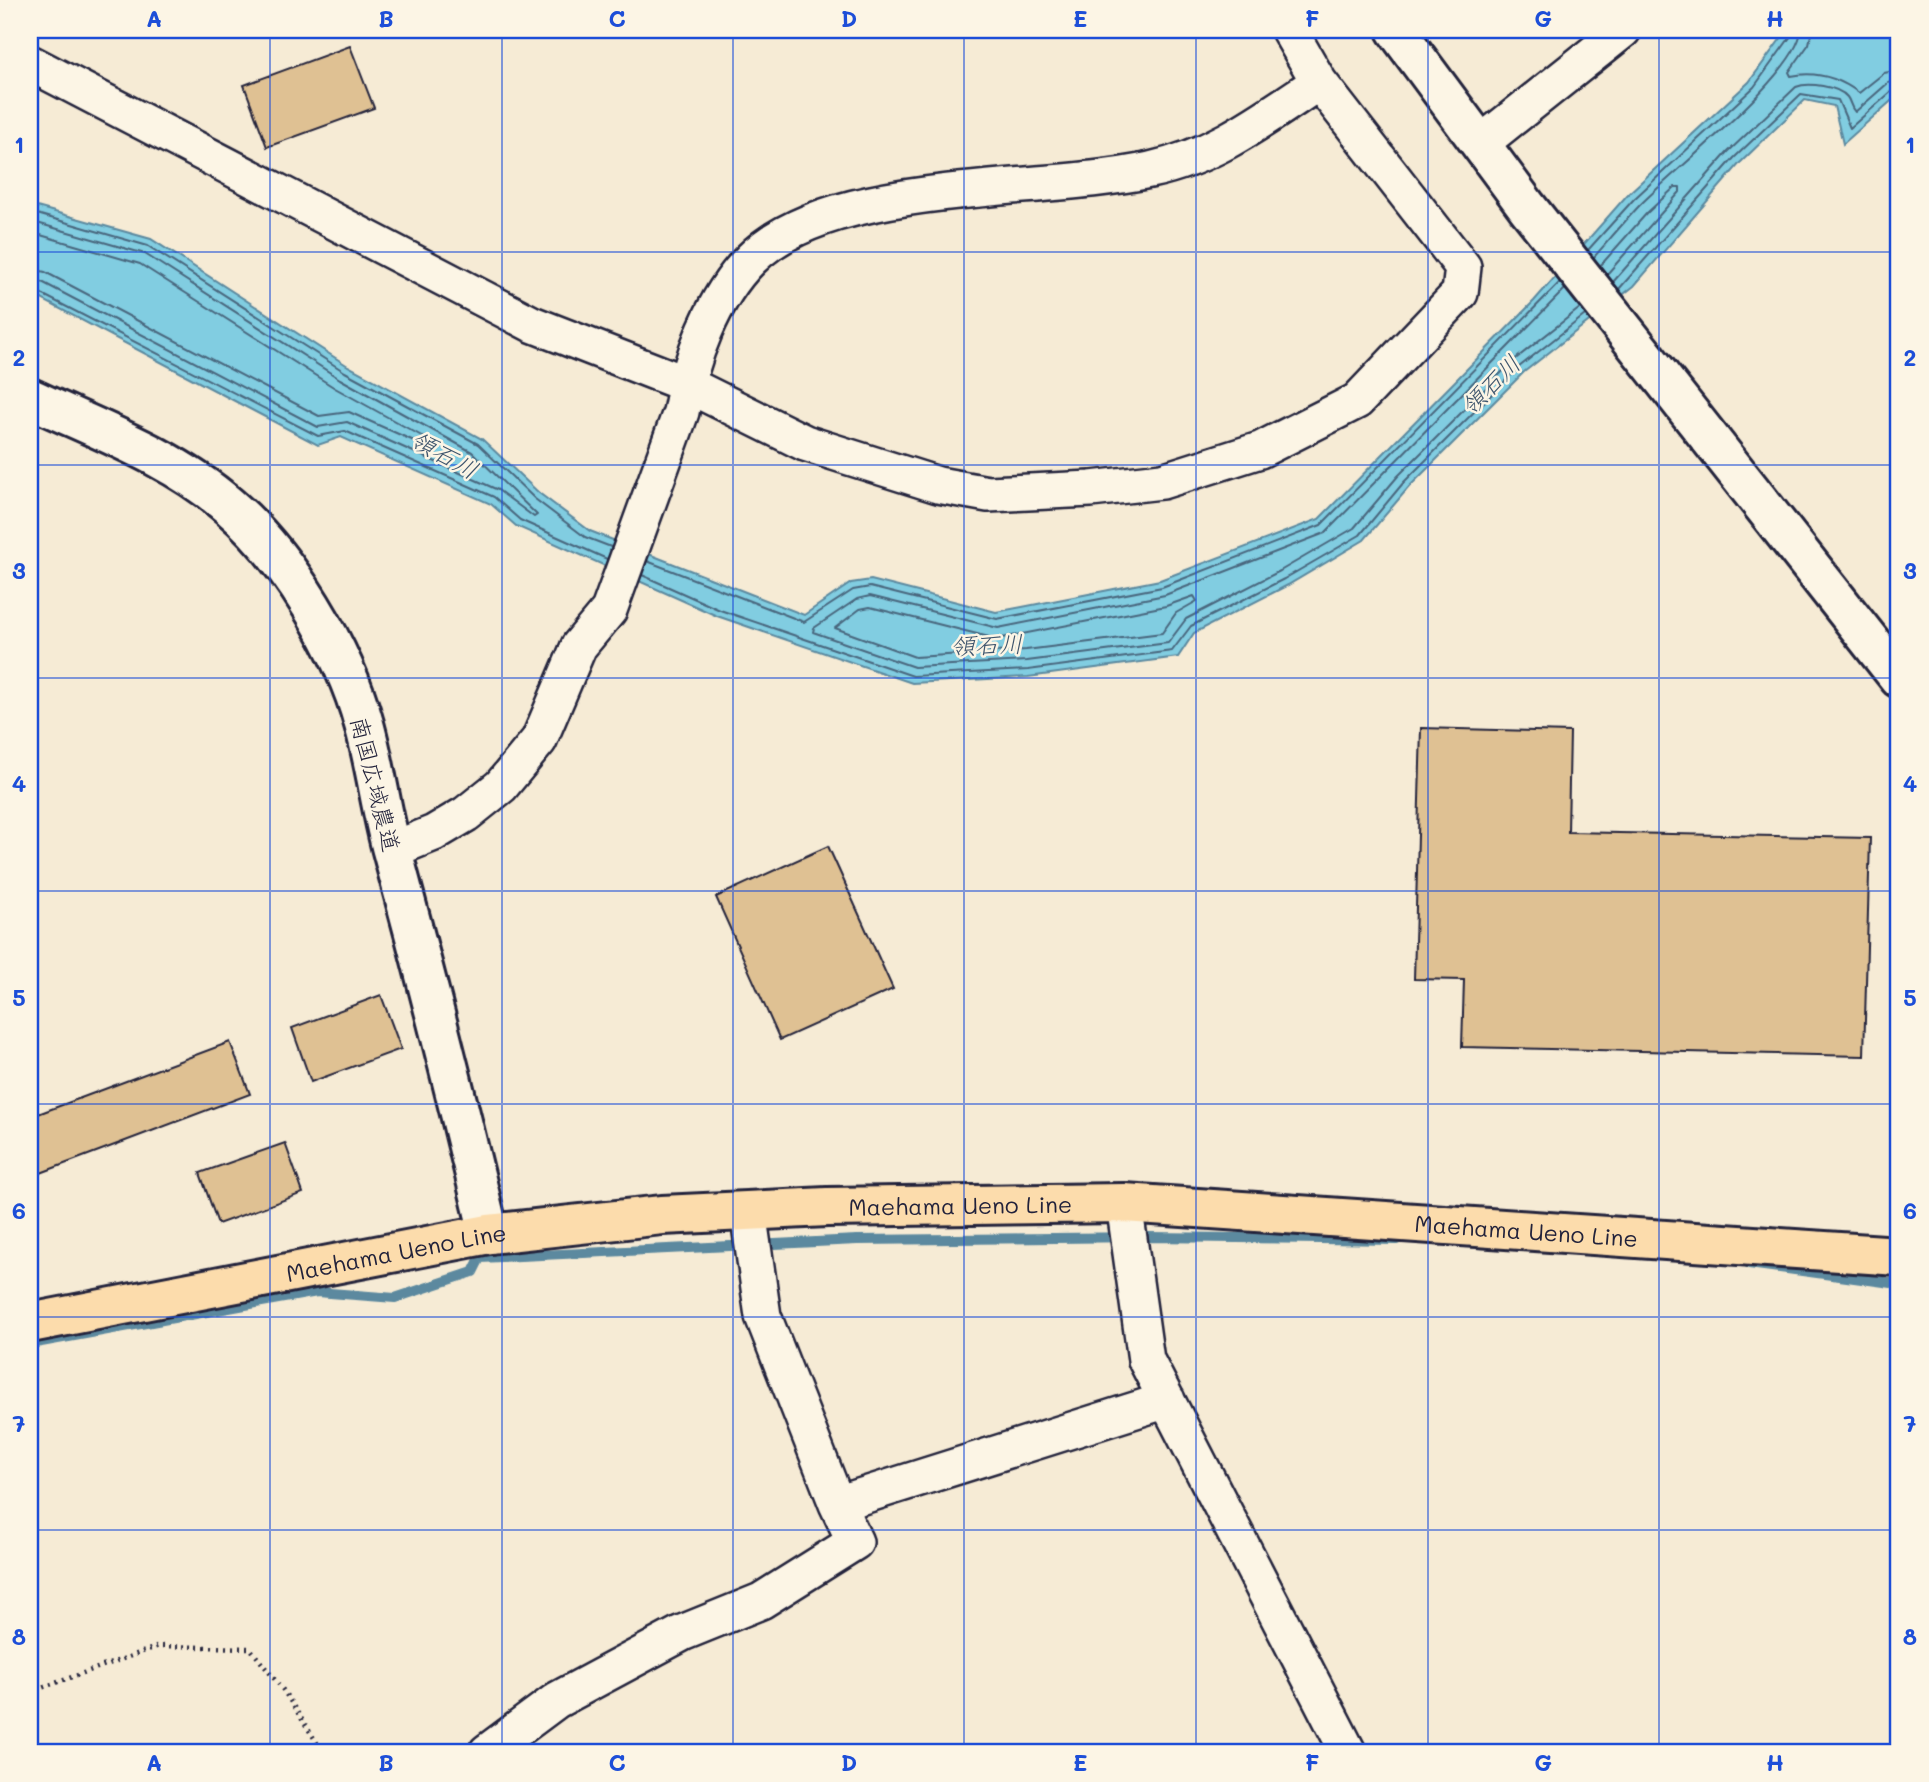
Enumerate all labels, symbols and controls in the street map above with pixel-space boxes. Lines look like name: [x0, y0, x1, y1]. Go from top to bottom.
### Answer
text: A: [146, 3, 162, 33]
text: B: [378, 3, 394, 33]
text: C: [608, 3, 626, 33]
text: D: [841, 3, 857, 33]
text: E: [1073, 3, 1087, 33]
text: F: [1305, 3, 1319, 33]
text: G: [1534, 3, 1552, 33]
text: H: [1766, 3, 1784, 33]
text: 1: [14, 129, 24, 159]
text: 1: [1905, 129, 1915, 159]
text: 2: [13, 342, 25, 372]
text: 2: [1904, 342, 1916, 372]
water label: 領石川: [1454, 348, 1526, 420]
water label: 領石川: [406, 423, 484, 485]
text: 3: [12, 555, 26, 585]
text: 3: [1903, 555, 1917, 585]
water label: 領石川: [950, 627, 1024, 661]
street label: 南国広域農道: [345, 713, 407, 855]
text: 4: [12, 768, 26, 798]
text: 4: [1903, 768, 1917, 798]
text: 5: [12, 982, 26, 1012]
text: 5: [1903, 982, 1917, 1012]
street label: Maehama Ueno Line: [848, 1189, 1072, 1222]
text: 6: [12, 1195, 26, 1225]
text: 6: [1903, 1195, 1917, 1225]
street label: Maehama Ueno Line: [1414, 1208, 1639, 1253]
street label: Maehama Ueno Line: [283, 1217, 508, 1288]
text: 7: [13, 1408, 26, 1438]
text: 7: [1904, 1408, 1917, 1438]
text: 8: [12, 1621, 26, 1651]
text: 8: [1903, 1621, 1917, 1651]
text: A: [146, 1747, 162, 1777]
text: B: [378, 1747, 394, 1777]
text: C: [608, 1747, 626, 1777]
text: D: [841, 1747, 857, 1777]
text: E: [1073, 1747, 1087, 1777]
text: F: [1305, 1747, 1319, 1777]
text: G: [1534, 1747, 1552, 1777]
text: H: [1766, 1747, 1784, 1777]

